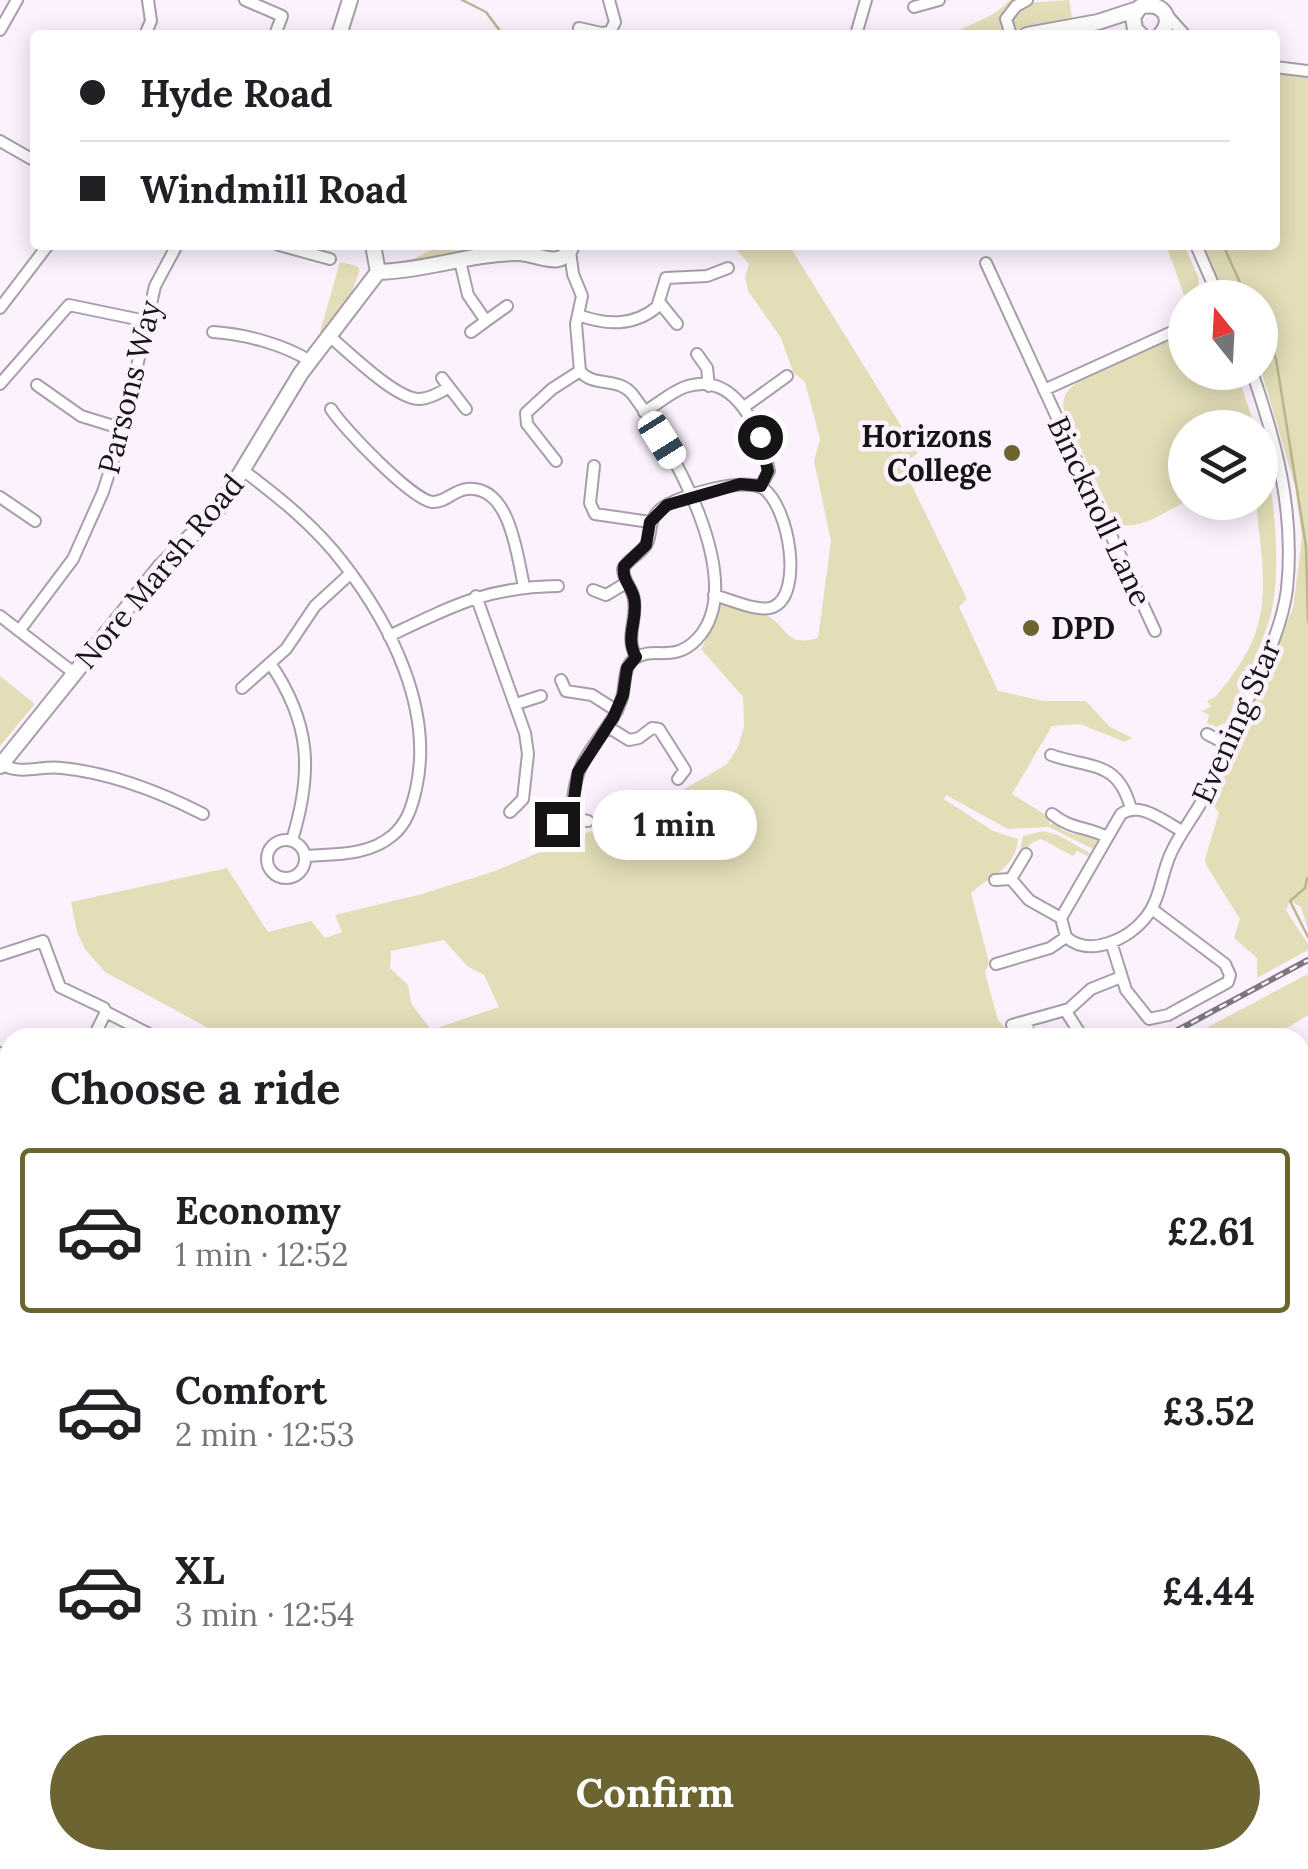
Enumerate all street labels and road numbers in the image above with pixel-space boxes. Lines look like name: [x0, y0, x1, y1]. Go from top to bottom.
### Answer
street label: Parsons Way: [89, 296, 170, 478]
street label: Bincknoll Lane: [1039, 410, 1161, 612]
street label: Nore Marsh Road: [67, 466, 251, 676]
street label: Evening Star: [1183, 633, 1290, 810]

